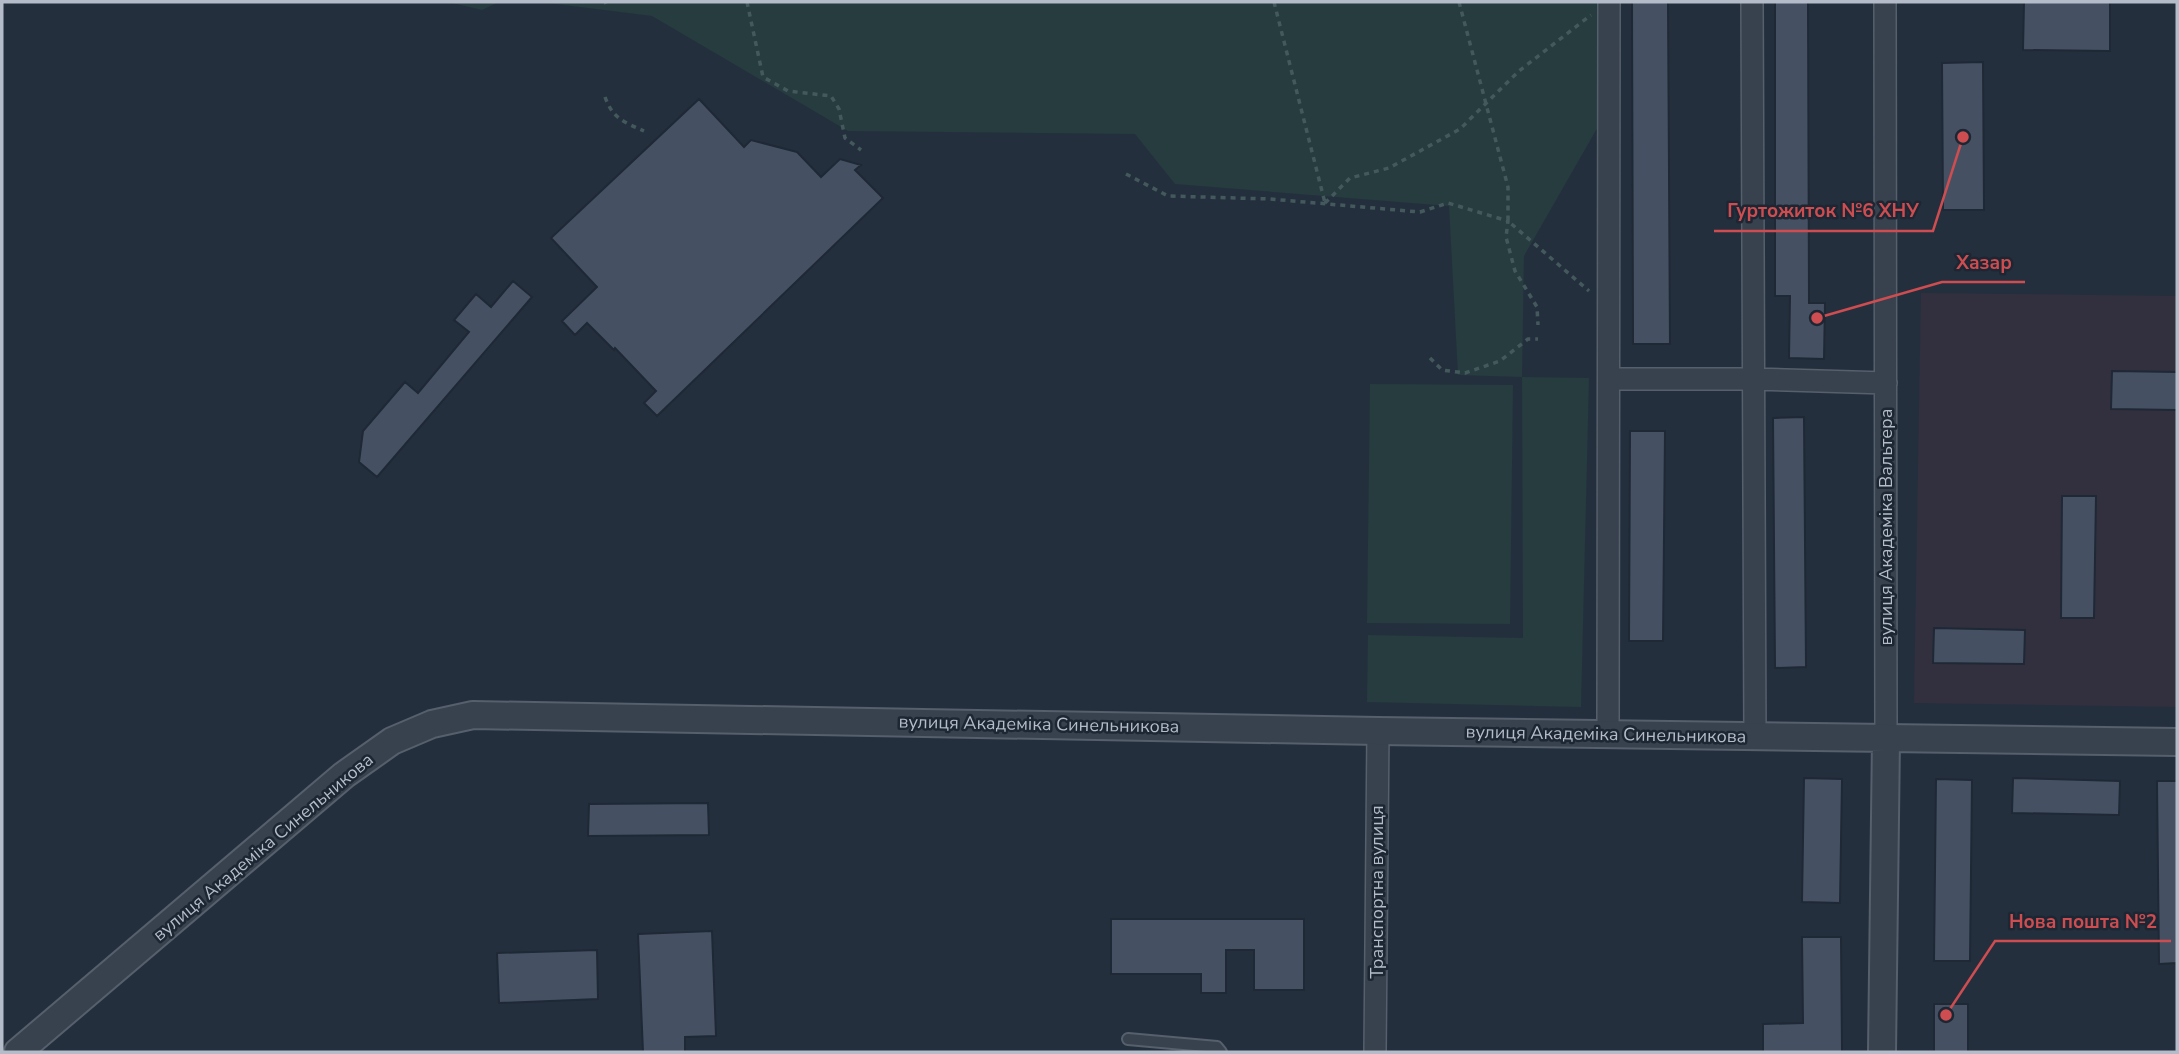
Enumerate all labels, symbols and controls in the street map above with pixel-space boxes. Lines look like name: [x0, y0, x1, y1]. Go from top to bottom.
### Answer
callout: Гуртожиток №6 ХНУ: [1714, 191, 1933, 231]
text: Гуртожиток №6 ХНУ: [1727, 198, 1919, 224]
callout: Хазар: [1942, 242, 2025, 282]
text: Хазар: [1955, 250, 2012, 276]
street label: вулиця Академіка Вальтера: [1874, 409, 1898, 645]
street label: вулиця Академіка Синельникова: [898, 710, 1180, 738]
street label: вулиця Академіка Синельникова: [1465, 720, 1747, 748]
street label: вулиця Академіка Синельникова: [148, 748, 378, 946]
street label: Транспортна вулиця: [1365, 805, 1389, 979]
callout: Нова пошта №2: [1995, 901, 2171, 941]
text: Нова пошта №2: [2009, 909, 2157, 935]

